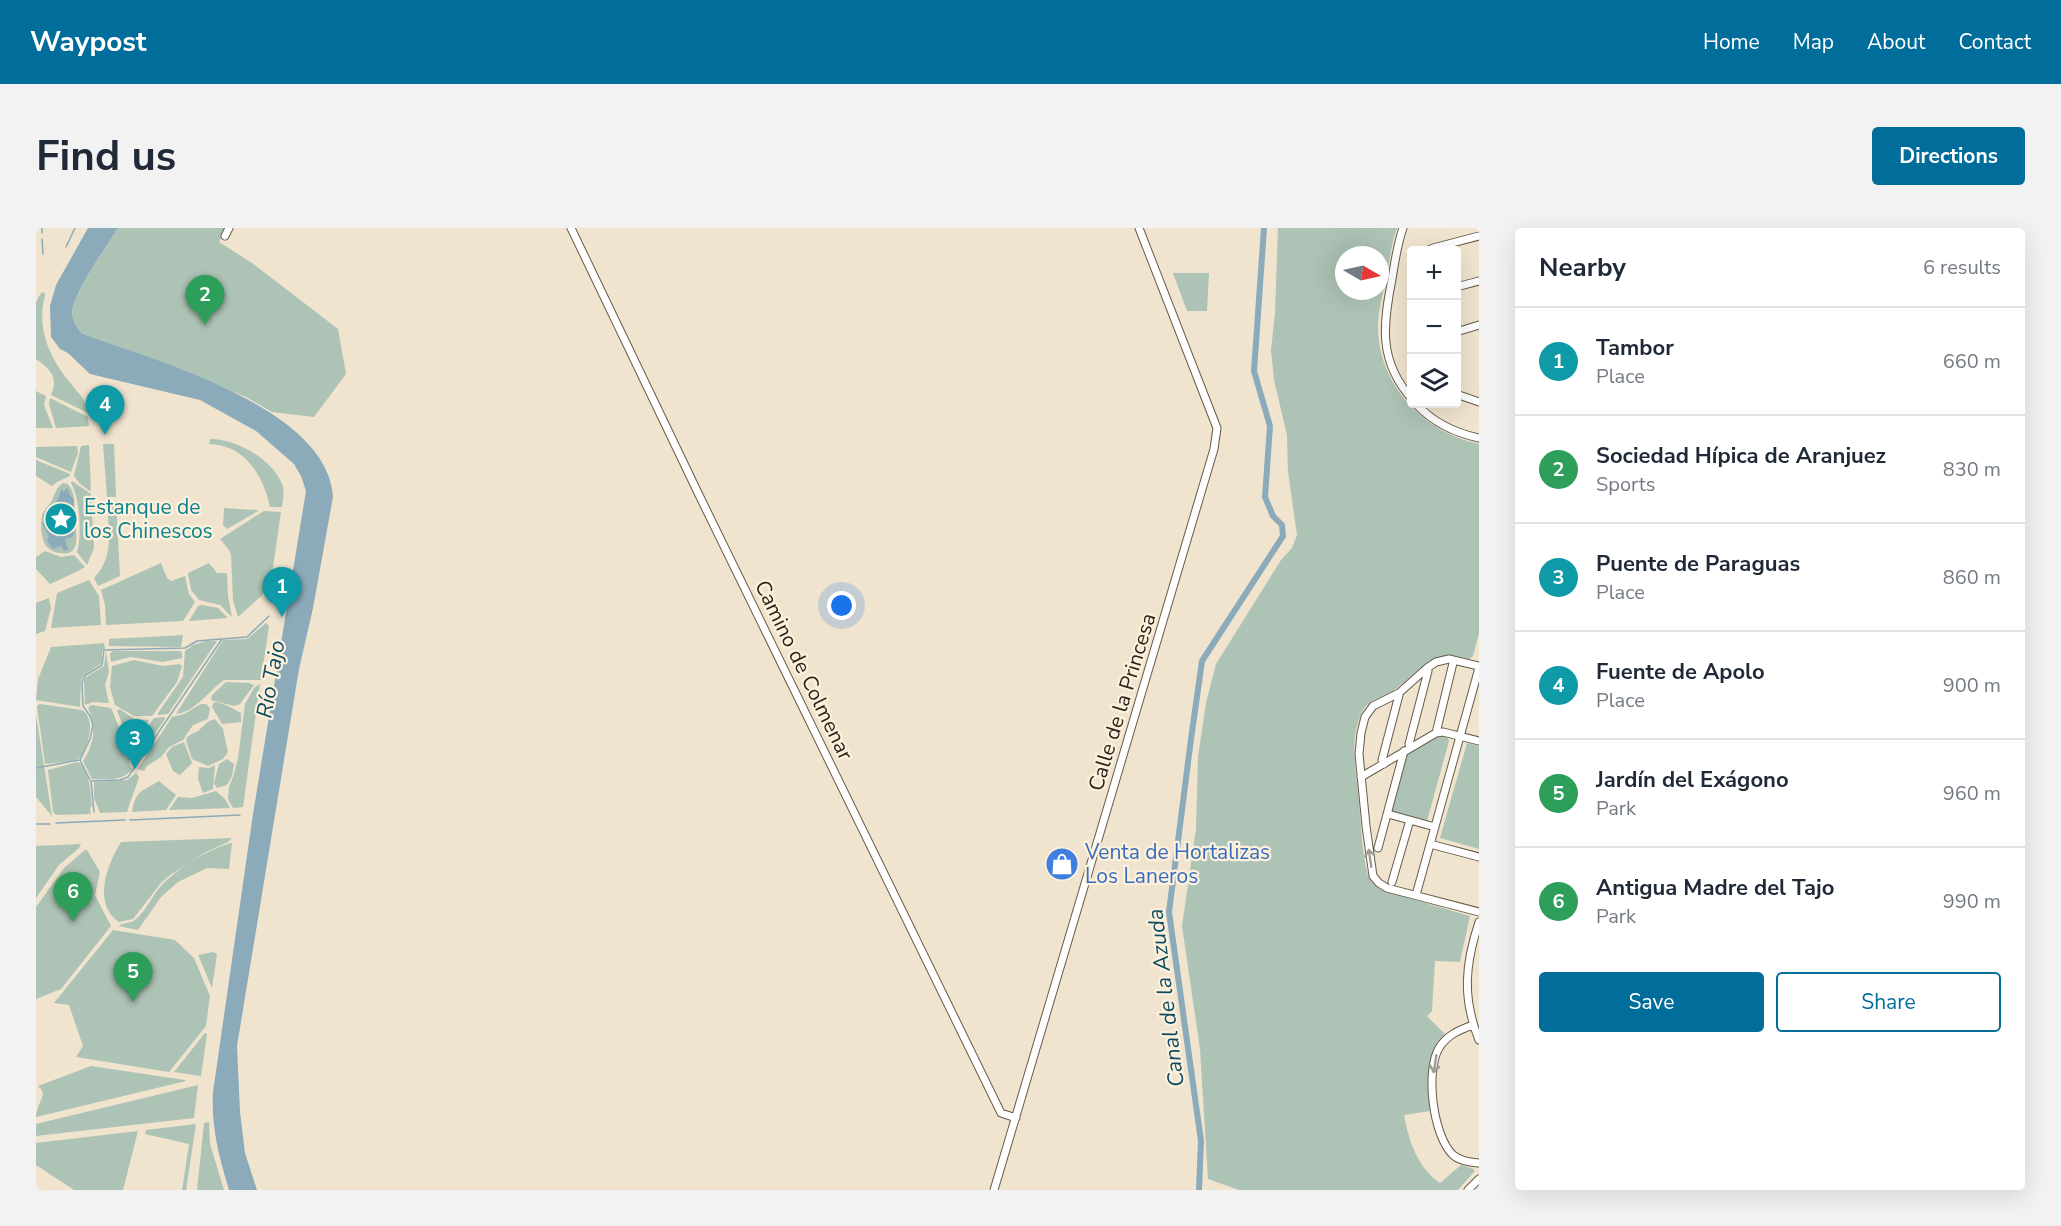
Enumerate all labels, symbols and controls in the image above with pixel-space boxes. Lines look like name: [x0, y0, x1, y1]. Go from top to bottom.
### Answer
text: Waypost: [30, 23, 147, 61]
text: Home: [1703, 28, 1760, 56]
text: Map: [1793, 28, 1834, 56]
text: About: [1867, 28, 1925, 56]
text: Contact: [1958, 28, 2031, 56]
button: Directions: [1872, 127, 2025, 185]
text: Find us: [36, 128, 176, 185]
north arrow: [1335, 246, 1389, 300]
map controls: [1407, 246, 1461, 408]
button: +: [1407, 246, 1461, 300]
text: Nearby: [1539, 250, 1626, 285]
text: 6 results: [1923, 254, 2001, 281]
pin: 2: [186, 276, 224, 325]
button: −: [1407, 300, 1461, 354]
text: Tambor: [1596, 333, 1674, 363]
text: 1: [1553, 348, 1565, 375]
text: 660 m: [1943, 348, 2001, 375]
button: layers: [1407, 354, 1461, 408]
text: Place: [1596, 363, 1645, 390]
pin: 4: [86, 386, 124, 435]
text: Sociedad Hípica de Aranjuez: [1596, 441, 1886, 471]
text: 2: [1553, 456, 1565, 483]
text: 830 m: [1943, 456, 2001, 483]
text: Sports: [1596, 471, 1655, 498]
place label: Estanque de los Chinescos: [84, 493, 213, 545]
place icon: Estanque de los Chinescos: [43, 501, 79, 537]
text: Puente de Paraguas: [1596, 549, 1800, 579]
text: 3: [1553, 564, 1565, 591]
text: 860 m: [1943, 564, 2001, 591]
pin: 1: [262, 568, 302, 617]
street label: Camino de Colmenar: [748, 576, 860, 765]
text: Place: [1596, 579, 1645, 606]
your location: [827, 591, 856, 620]
street label: Calle de la Princesa: [1082, 610, 1162, 794]
water label: Río Tajo: [249, 638, 293, 720]
text: Fuente de Apolo: [1596, 657, 1765, 687]
text: 4: [1553, 672, 1565, 699]
text: 900 m: [1943, 672, 2001, 699]
text: Place: [1596, 687, 1645, 714]
pin: 3: [116, 720, 154, 769]
text: Jardín del Exágono: [1596, 765, 1789, 795]
text: 5: [1553, 780, 1565, 807]
text: 960 m: [1943, 780, 2001, 807]
text: Park: [1596, 795, 1636, 822]
place label: Venta de Hortalizas Los Laneros: [1084, 838, 1270, 890]
shop icon: Venta de Hortalizas Los Laneros: [1044, 846, 1080, 882]
one-way arrow: [1365, 849, 1376, 868]
pin: 6: [54, 872, 93, 922]
text: Antigua Madre del Tajo: [1596, 873, 1834, 903]
text: 6: [1553, 888, 1565, 915]
text: 990 m: [1943, 888, 2001, 915]
text: Park: [1596, 903, 1636, 930]
water label: Canal de la Azuda: [1140, 907, 1192, 1089]
pin: 5: [114, 952, 152, 1002]
button: Save: [1539, 972, 1764, 1032]
button: Share: [1776, 972, 2001, 1032]
one-way arrow: [1429, 1054, 1440, 1073]

